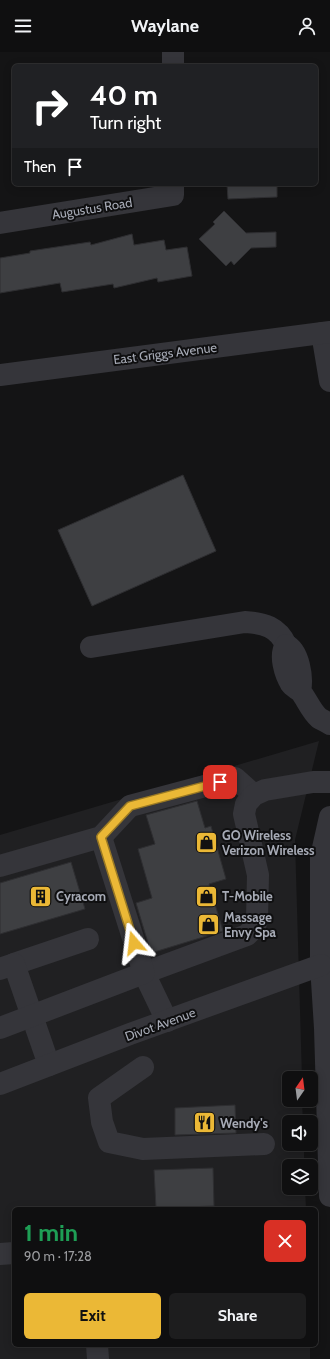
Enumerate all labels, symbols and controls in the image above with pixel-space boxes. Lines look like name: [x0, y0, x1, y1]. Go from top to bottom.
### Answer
icon: menu: [12, 15, 34, 37]
text: Waylane: [131, 15, 199, 37]
icon: person: [296, 15, 318, 37]
text: 40 m: [90, 78, 158, 112]
icon: right: [24, 80, 76, 132]
text: Turn right: [90, 112, 161, 134]
icon: arrive: [64, 156, 86, 178]
text: Then: [24, 158, 56, 176]
street label: Augustus Road: [51, 194, 133, 222]
street label: East Griggs Avenue: [112, 339, 218, 367]
pin: [203, 765, 237, 799]
icon: arrive: [209, 771, 231, 793]
place label: GO Wireless Verizon Wireless: [222, 827, 315, 858]
shop icon: GO Wireless Verizon Wireless: [194, 829, 220, 855]
building icon: Cyracom: [28, 883, 54, 909]
shop icon: T-Mobile: [193, 883, 219, 909]
place label: Cyracom: [56, 888, 106, 904]
place label: T-Mobile: [222, 888, 273, 904]
place label: Massage Envy Spa: [224, 909, 277, 940]
shop icon: Massage Envy Spa: [195, 911, 221, 937]
position arrow: [113, 922, 155, 964]
street label: Divot Avenue: [123, 1004, 198, 1044]
north arrow: [282, 1071, 318, 1107]
map controls: [282, 1071, 318, 1195]
restaurant icon: Wendy's: [192, 1110, 218, 1136]
place label: Wendy's: [220, 1115, 269, 1131]
button: sound: [282, 1115, 318, 1151]
button: layers: [282, 1159, 318, 1195]
text: 1 min: [24, 1218, 78, 1247]
button: close: [264, 1220, 306, 1262]
text: 90 m · 17:28: [24, 1248, 92, 1264]
button: Exit: [24, 1293, 161, 1339]
button: Share: [169, 1293, 306, 1339]

